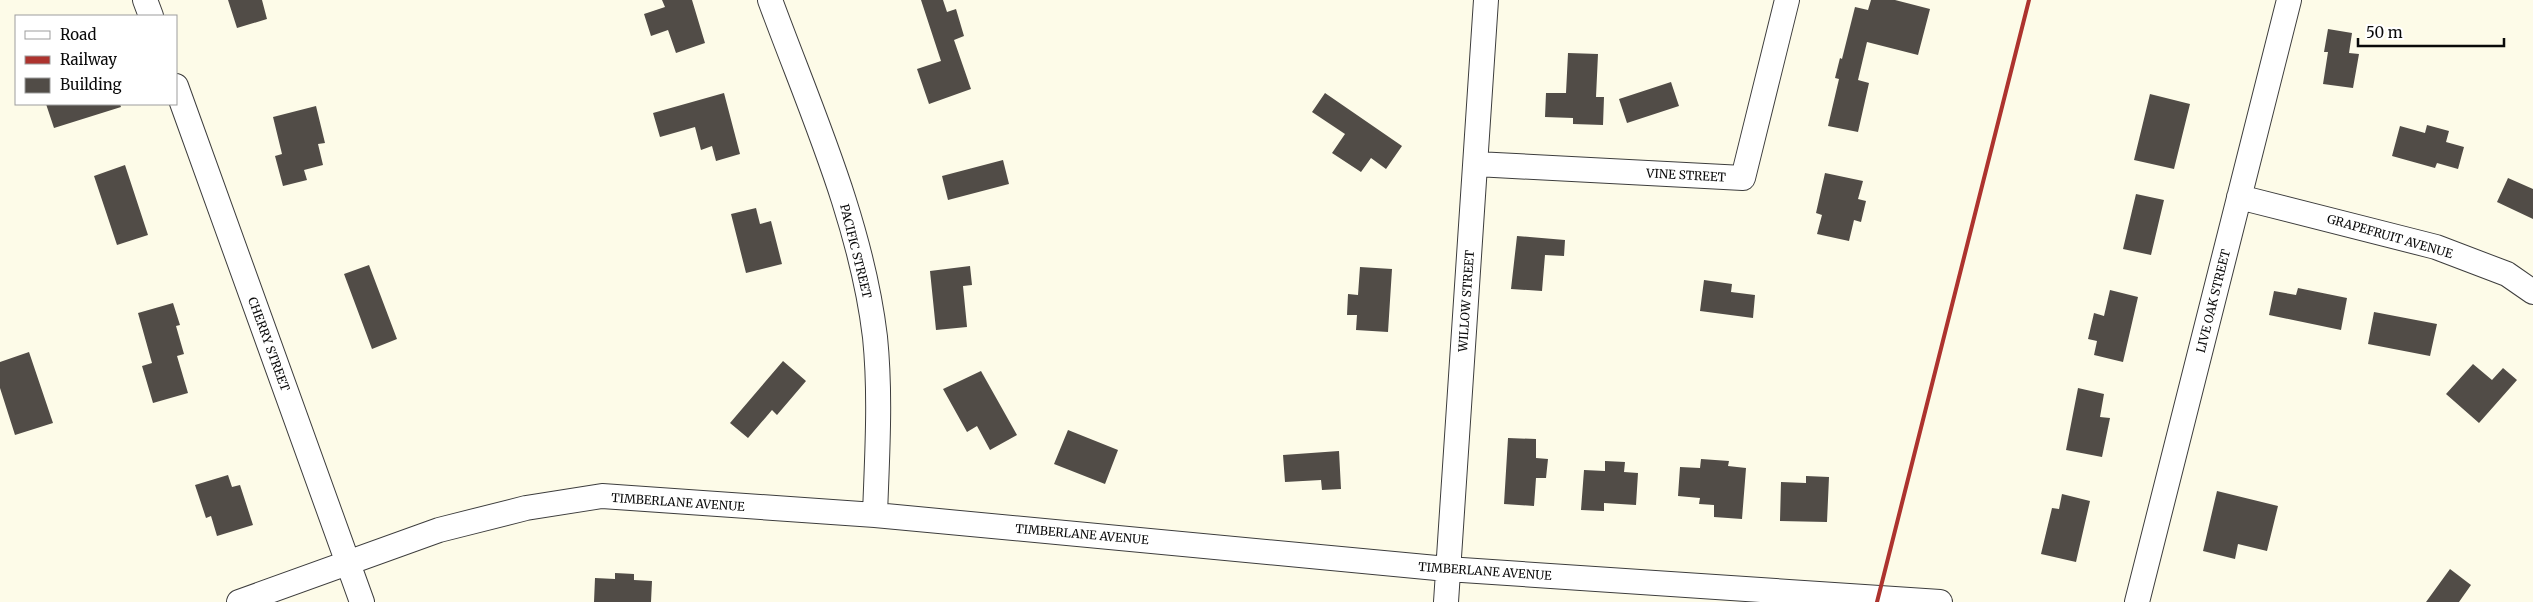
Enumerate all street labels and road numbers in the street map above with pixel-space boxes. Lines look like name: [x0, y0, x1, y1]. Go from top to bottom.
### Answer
street label: VINE STREET: [1645, 165, 1727, 185]
street label: PACIFIC STREET: [837, 202, 875, 300]
street label: GRAPEFRUIT AVENUE: [2325, 211, 2455, 261]
street label: LIVE OAK STREET: [2193, 247, 2233, 354]
street label: WILLOW STREET: [1455, 249, 1477, 353]
street label: CHERRY STREET: [245, 295, 293, 394]
street label: TIMBERLANE AVENUE: [611, 490, 746, 514]
street label: TIMBERLANE AVENUE: [1015, 521, 1150, 547]
street label: TIMBERLANE AVENUE: [1418, 559, 1553, 583]

